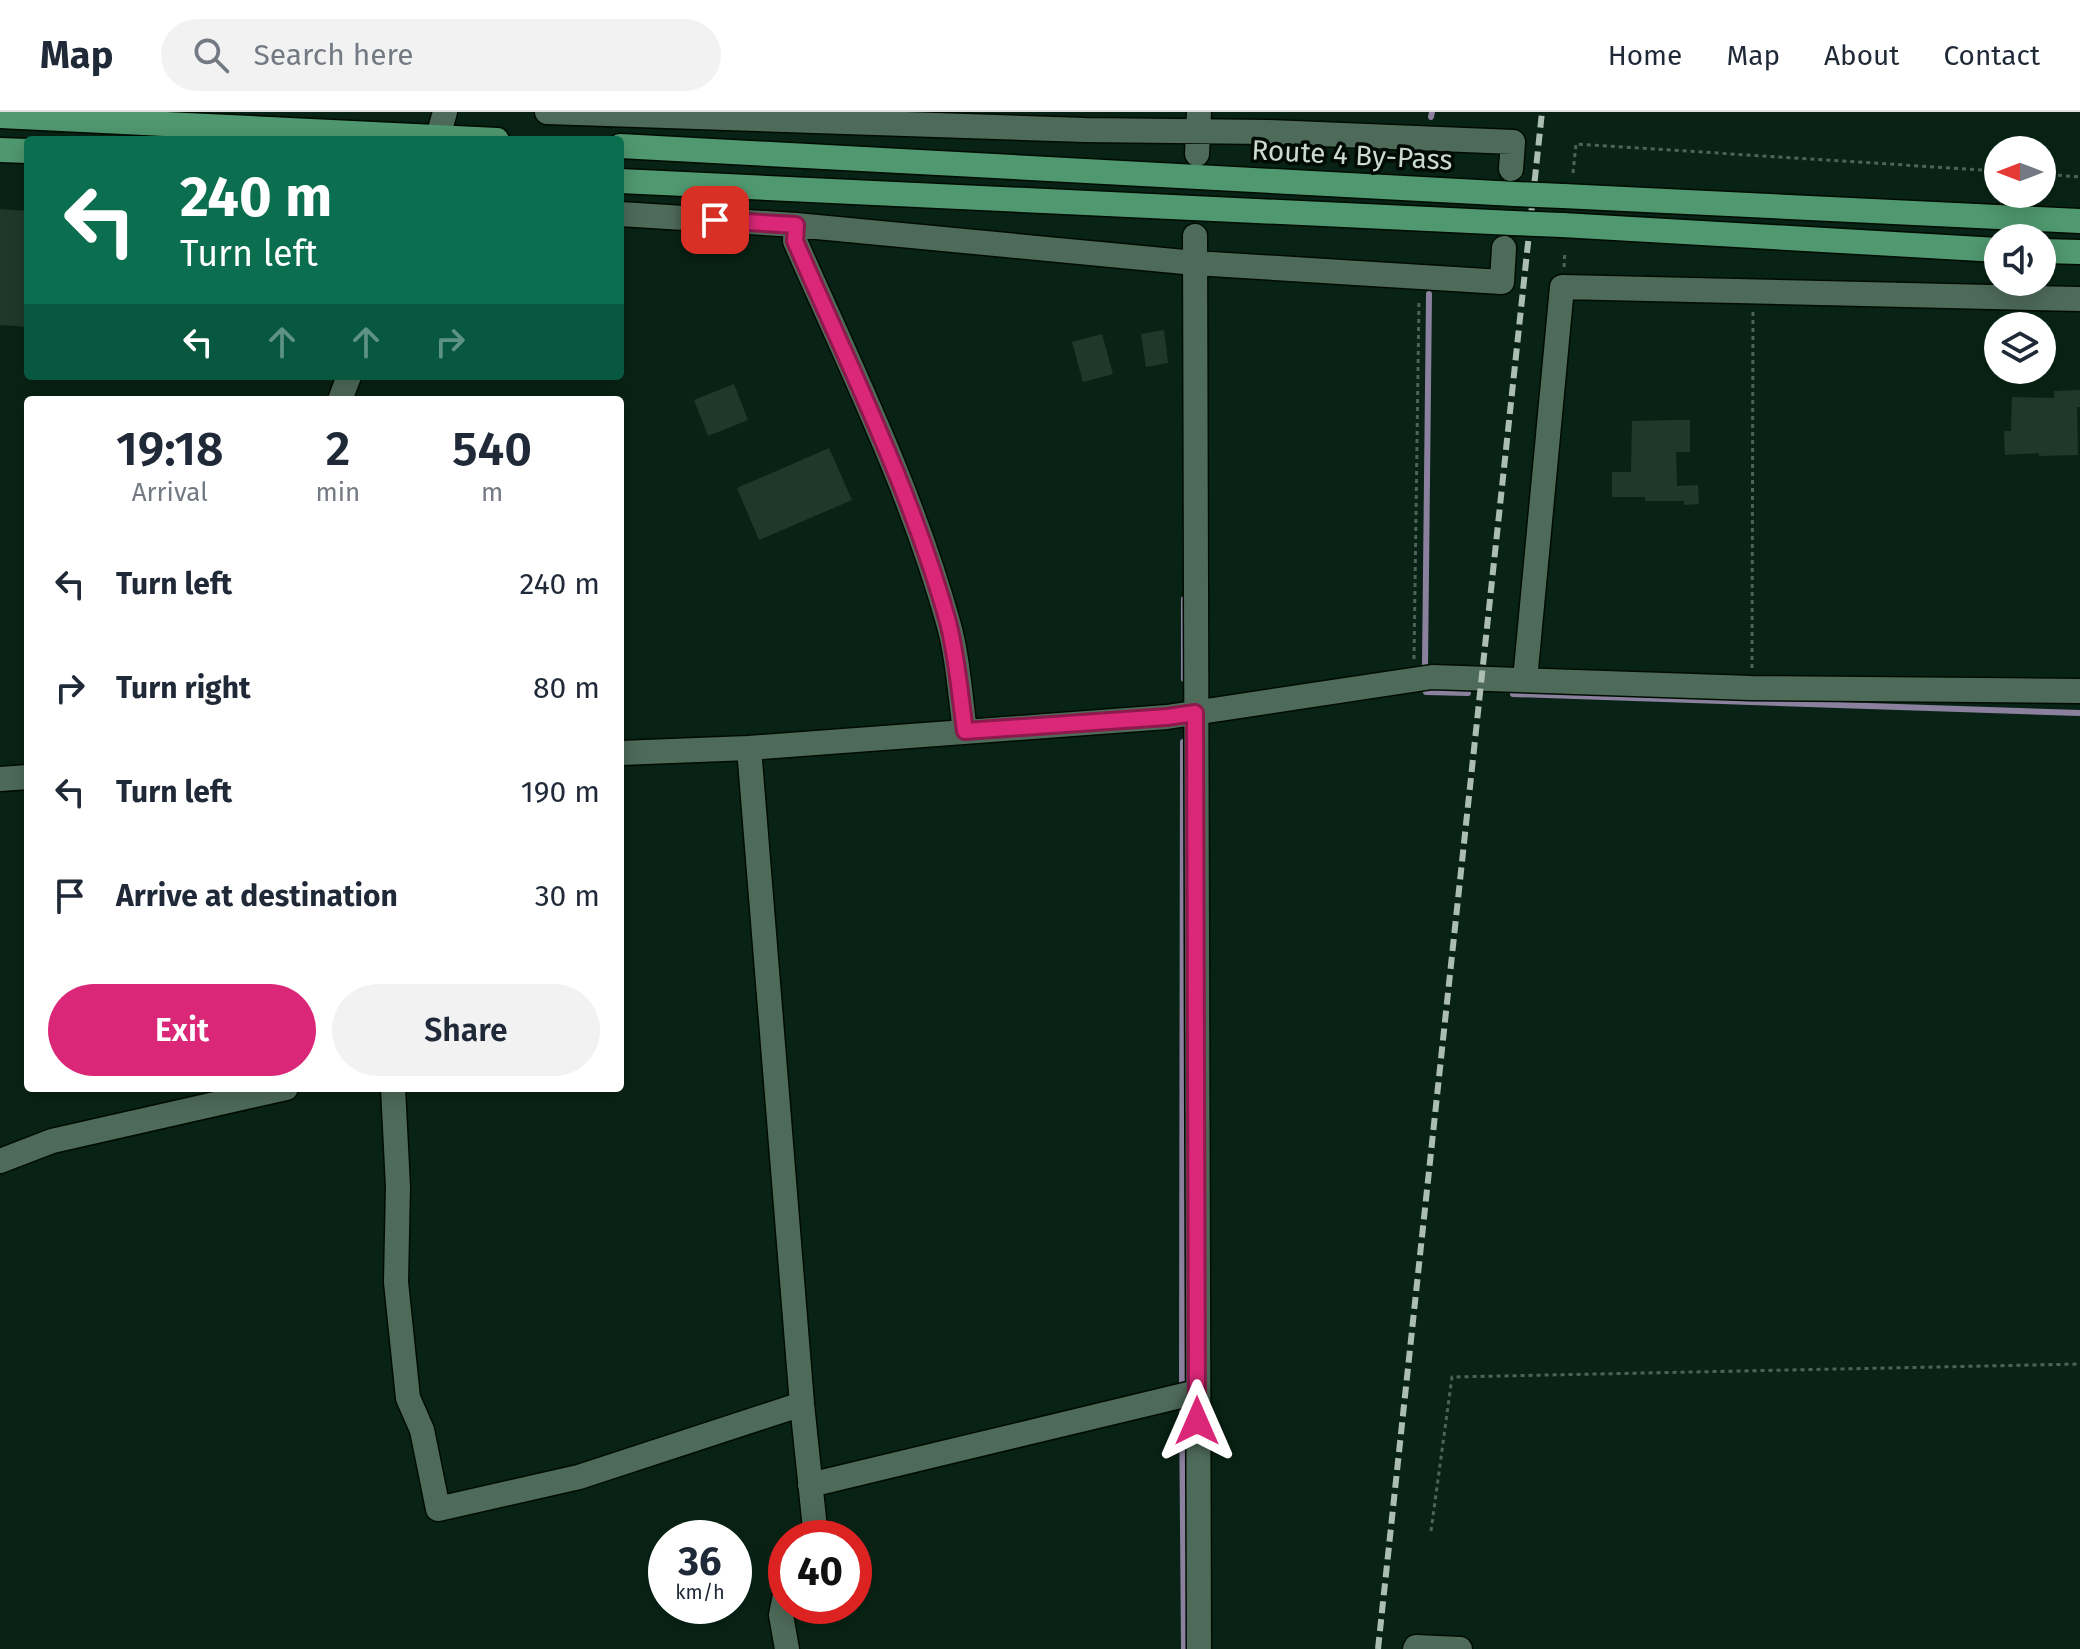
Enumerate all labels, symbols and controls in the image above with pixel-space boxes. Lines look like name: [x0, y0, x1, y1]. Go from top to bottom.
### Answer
search box: [161, 19, 721, 91]
text: Map: [40, 32, 113, 78]
icon: search: [189, 33, 233, 77]
text: Search here: [253, 37, 414, 73]
text: Home: [1608, 39, 1682, 72]
text: Map: [1726, 39, 1780, 72]
text: About: [1824, 39, 1899, 72]
text: Contact: [1943, 39, 2040, 72]
street label: Route 4 By-Pass: [1251, 133, 1453, 177]
north arrow: [1984, 136, 2056, 208]
map controls: [1984, 136, 2056, 384]
text: 240 m: [180, 164, 332, 231]
icon: left: [48, 168, 152, 272]
pin: [681, 186, 749, 254]
icon: arrive: [693, 198, 737, 242]
button: sound: [1984, 224, 2056, 296]
text: Turn left: [180, 232, 318, 276]
button: layers: [1984, 312, 2056, 384]
icon: left: [176, 320, 220, 364]
icon: ahead: [260, 320, 304, 364]
icon: ahead: [344, 320, 388, 364]
icon: right: [428, 320, 472, 364]
text: 19:18: [116, 420, 224, 478]
text: 2: [326, 420, 350, 478]
text: 540: [452, 420, 532, 478]
text: Arrival: [132, 477, 208, 508]
text: min: [315, 477, 360, 508]
text: m: [481, 477, 503, 508]
icon: left: [48, 562, 92, 606]
text: Turn left: [116, 566, 232, 602]
text: 240 m: [520, 566, 600, 602]
icon: right: [48, 666, 92, 710]
text: Turn right: [116, 670, 251, 706]
text: 80 m: [533, 670, 600, 706]
icon: left: [48, 770, 92, 814]
text: Turn left: [116, 774, 232, 810]
text: 190 m: [521, 774, 600, 810]
icon: arrive: [48, 874, 92, 918]
text: Arrive at destination: [116, 878, 398, 914]
text: 30 m: [535, 878, 600, 914]
button: Exit: [48, 984, 316, 1076]
button: Share: [332, 984, 600, 1076]
position arrow: [1155, 1379, 1239, 1463]
speed limit sign: 40: [768, 1520, 872, 1624]
text: 36: [678, 1538, 722, 1586]
text: km/h: [675, 1580, 725, 1604]

